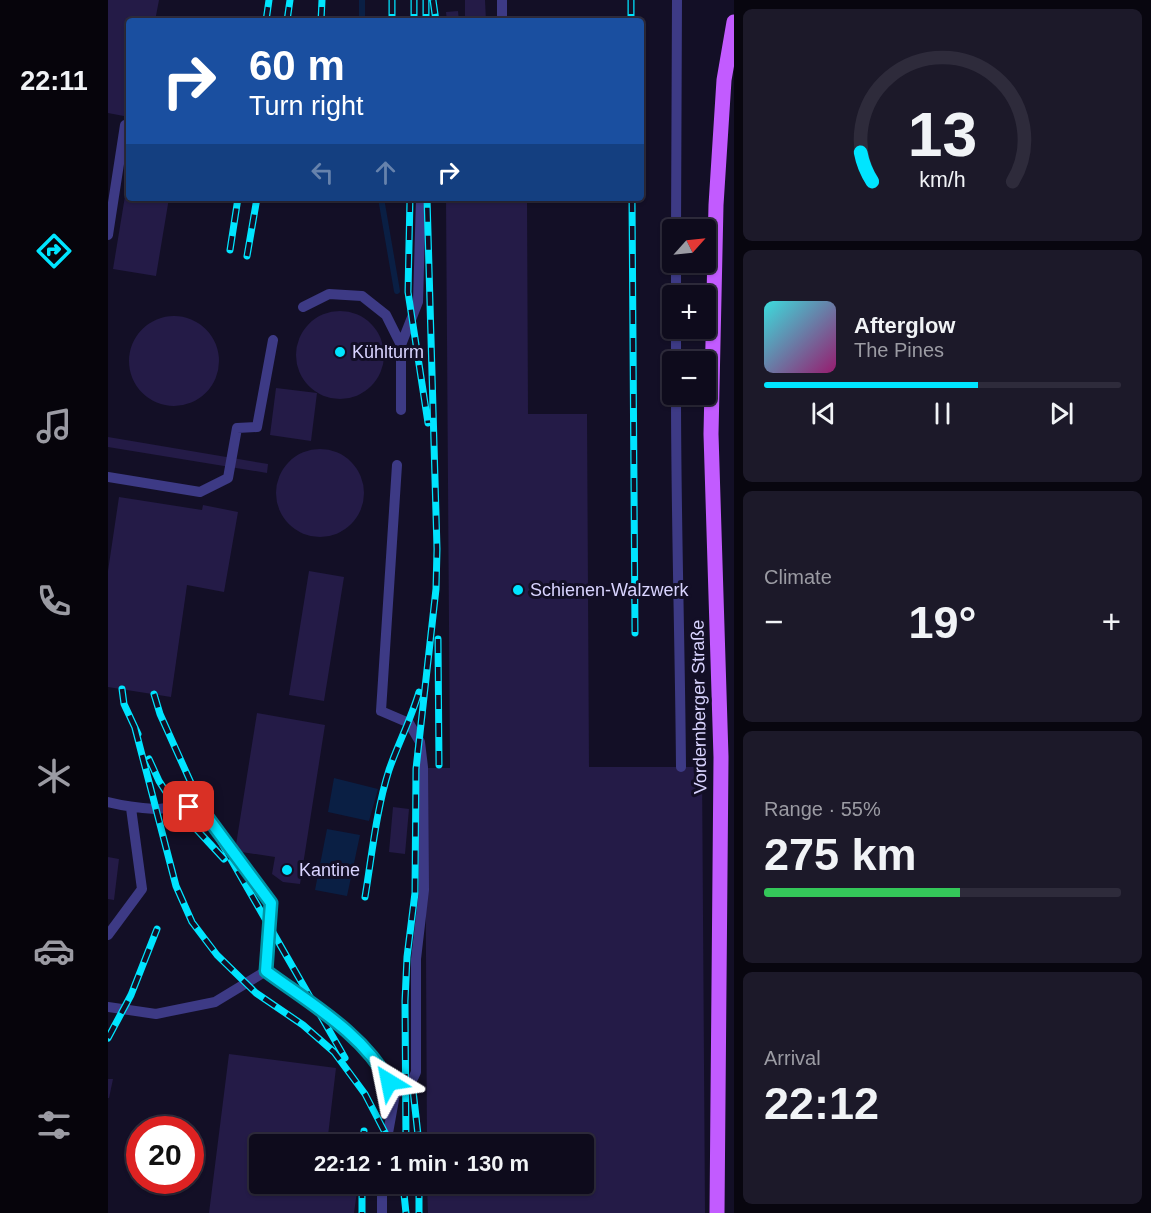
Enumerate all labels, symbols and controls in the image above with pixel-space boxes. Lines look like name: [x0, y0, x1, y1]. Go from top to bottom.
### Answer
icon: right: [150, 42, 228, 120]
text: 60 m: [249, 42, 345, 89]
text: 22:11: [20, 66, 88, 96]
text: Turn right: [249, 91, 364, 121]
text: 13: [908, 100, 977, 169]
icon: left: [306, 156, 339, 189]
icon: ahead: [369, 156, 402, 189]
icon: right: [432, 156, 465, 189]
text: km/h: [919, 168, 966, 192]
north arrow: [662, 219, 716, 273]
map controls: [662, 219, 716, 405]
icon: directions: [33, 230, 75, 272]
button: +: [662, 285, 716, 339]
text: Afterglow: [854, 313, 955, 338]
text: The Pines: [854, 339, 944, 361]
place label: Kühlturm: [352, 342, 424, 362]
marker: Kühlturm: [333, 345, 347, 359]
button: −: [662, 351, 716, 405]
icon: previous: [807, 397, 840, 430]
icon: pause: [926, 397, 959, 430]
icon: next: [1045, 397, 1078, 430]
icon: music: [33, 405, 75, 447]
text: Climate: [764, 566, 832, 588]
icon: phone: [33, 580, 75, 622]
place label: Schienen-Walzwerk: [530, 580, 689, 600]
marker: Schienen-Walzwerk: [511, 583, 525, 597]
text: 19°: [908, 597, 977, 648]
text: −: [764, 603, 783, 640]
text: +: [1102, 603, 1121, 640]
street label: Vordernberger Straße: [687, 620, 711, 794]
icon: climate: [33, 755, 75, 797]
pin: [163, 781, 214, 832]
icon: arrive: [172, 790, 205, 823]
text: Range · 55%: [764, 798, 881, 820]
text: 275 km: [764, 829, 917, 880]
place label: Kantine: [299, 860, 360, 880]
marker: Kantine: [280, 863, 294, 877]
icon: car: [33, 930, 75, 972]
text: Arrival: [764, 1047, 821, 1069]
position arrow: [357, 1050, 421, 1114]
text: 22:12: [764, 1078, 879, 1129]
icon: filters: [33, 1104, 75, 1146]
speed limit sign: 20: [126, 1116, 204, 1194]
text: 22:12 · 1 min · 130 m: [314, 1151, 529, 1176]

